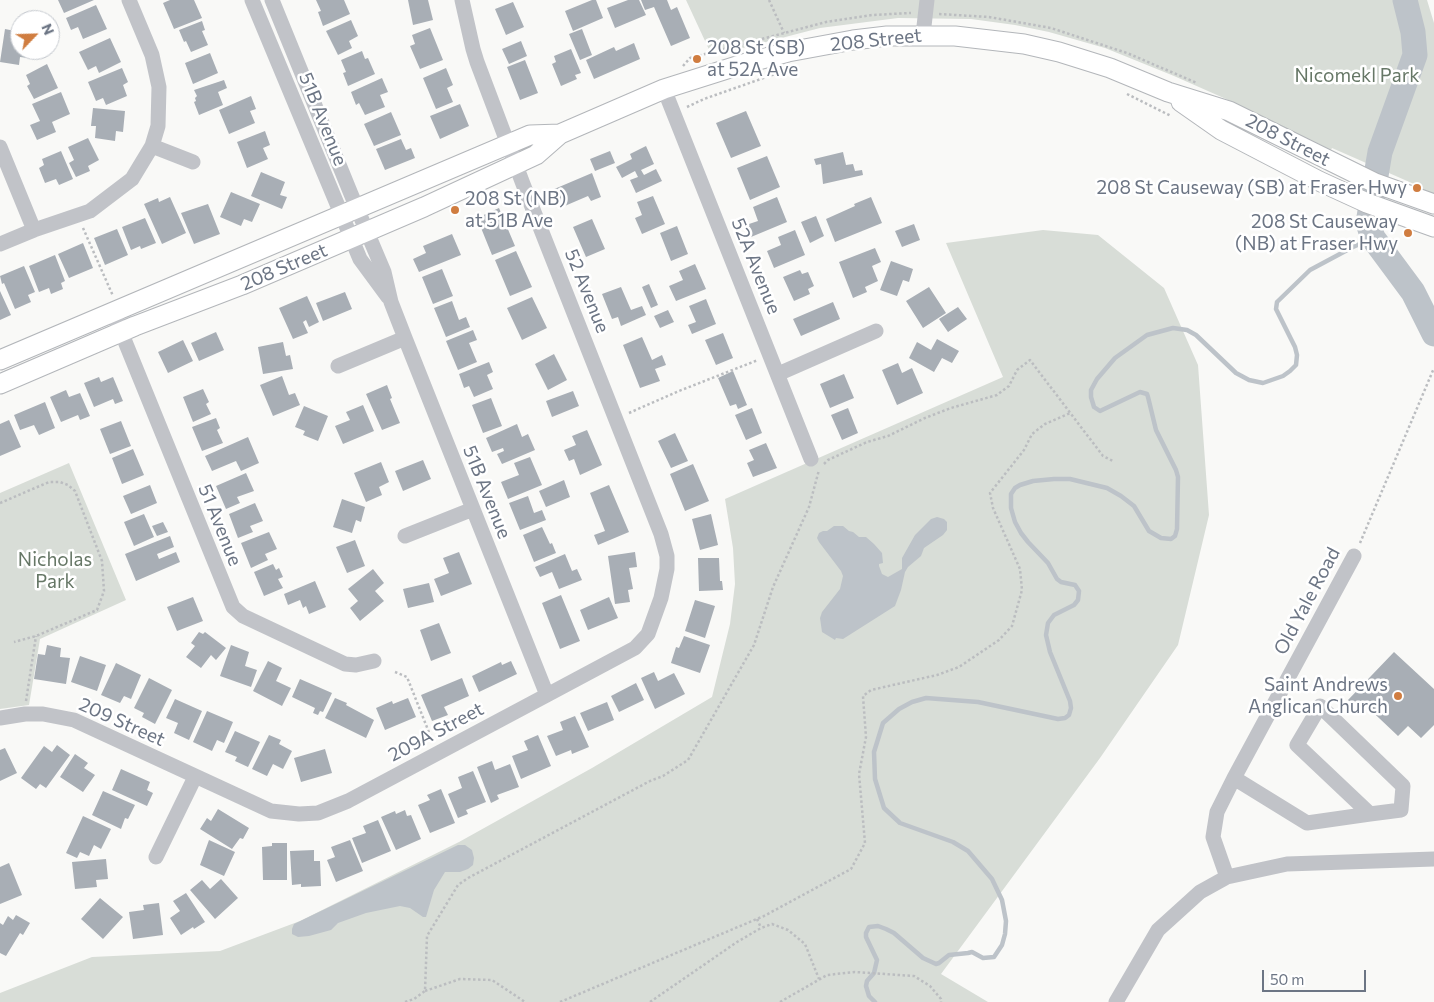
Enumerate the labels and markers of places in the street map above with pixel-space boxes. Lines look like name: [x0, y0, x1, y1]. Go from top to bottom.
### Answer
place label: 208 St (SB) at 52A Ave: [707, 37, 805, 81]
marker: 208 St (SB) at 52A Ave: [691, 53, 703, 65]
place label: 208 St Causeway (SB) at Fraser Hwy: [1097, 177, 1407, 199]
marker: 208 St Causeway (SB) at Fraser Hwy: [1411, 182, 1423, 194]
place label: 208 St (NB) at 51B Ave: [465, 188, 566, 232]
marker: 208 St (NB) at 51B Ave: [449, 204, 461, 216]
place label: 208 St Causeway (NB) at Fraser Hwy: [1235, 211, 1398, 255]
marker: 208 St Causeway (NB) at Fraser Hwy: [1402, 227, 1414, 239]
place label: Saint Andrews Anglican Church: [1248, 674, 1388, 718]
marker: Saint Andrews Anglican Church: [1392, 690, 1404, 702]

